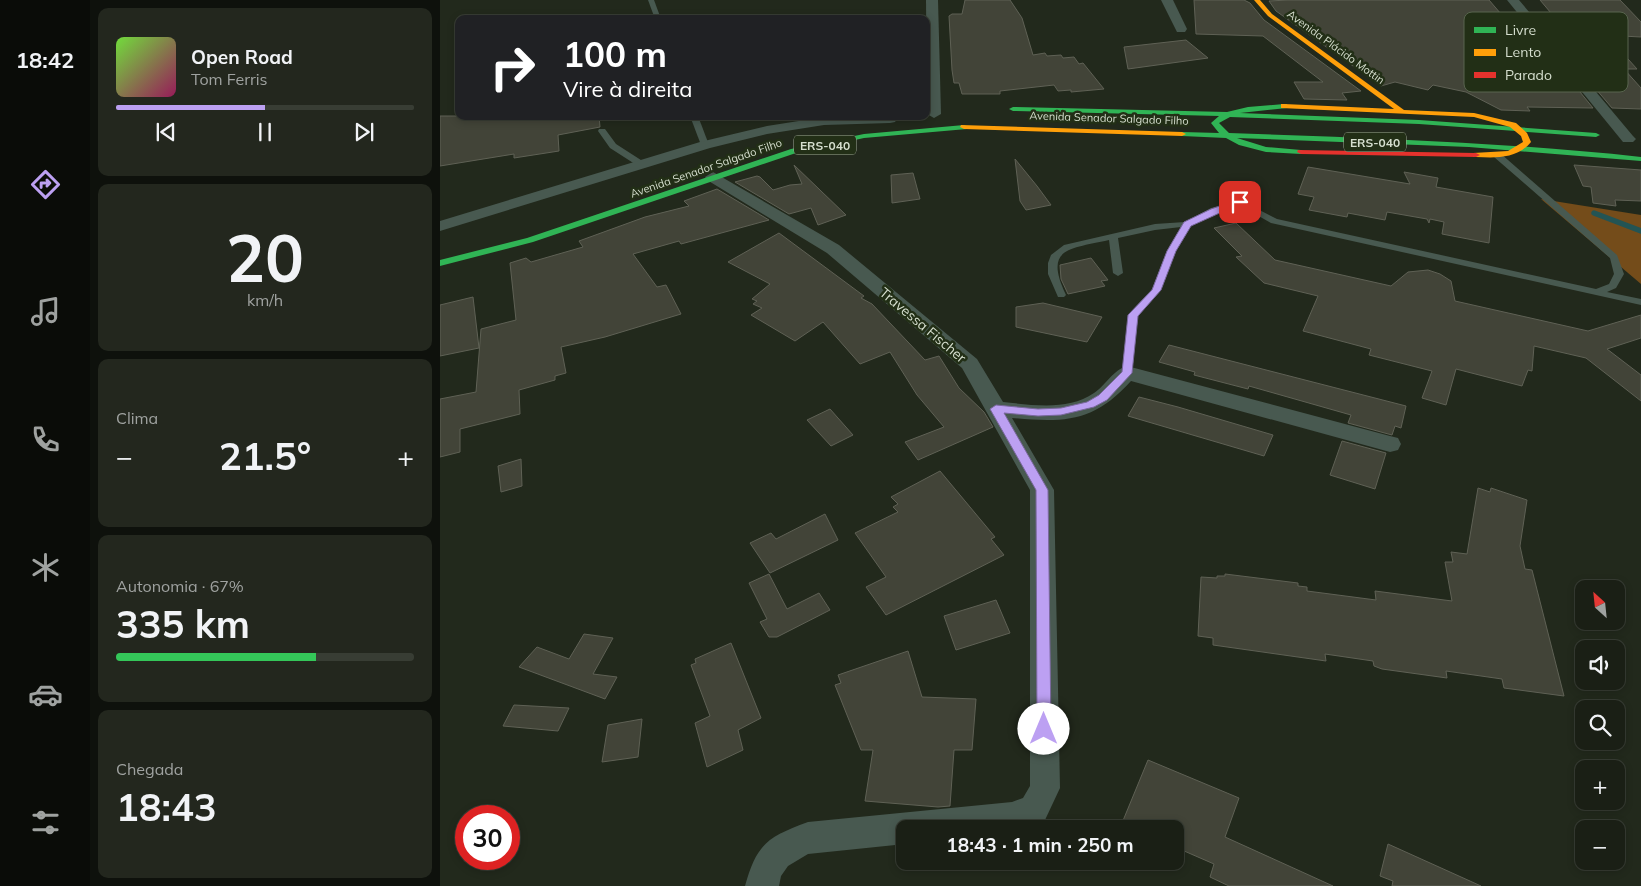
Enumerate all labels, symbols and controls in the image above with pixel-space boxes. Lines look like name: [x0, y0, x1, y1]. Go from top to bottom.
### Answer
street label: Avenida Plácido Mottin: [1284, 7, 1388, 87]
legend: [1464, 12, 1628, 92]
text: Livre: [1505, 21, 1536, 39]
text: 100 m: [563, 32, 667, 76]
icon: right: [480, 35, 545, 100]
text: Lento: [1505, 43, 1541, 61]
text: Open Road: [191, 45, 293, 69]
text: 18:42: [16, 46, 74, 74]
text: Parado: [1505, 66, 1552, 84]
text: Tom Ferris: [191, 69, 268, 89]
text: Vire à direita: [563, 75, 692, 103]
street label: Avenida Senador Salgado Filho: [1029, 108, 1189, 128]
icon: previous: [152, 118, 180, 146]
icon: pause: [251, 118, 279, 146]
icon: next: [350, 118, 378, 146]
road number: ERS-040: [1344, 132, 1406, 152]
street label: Avenida Senador Salgado Filho: [628, 135, 784, 201]
road number: ERS-040: [794, 136, 856, 154]
icon: directions: [28, 167, 63, 202]
pin: [1219, 181, 1261, 223]
icon: arrive: [1226, 188, 1254, 216]
text: 20: [226, 217, 304, 298]
street label: Travessa Fischer: [876, 284, 971, 367]
text: km/h: [247, 290, 283, 310]
icon: music: [28, 294, 63, 329]
text: Clima: [116, 408, 158, 428]
icon: phone: [28, 422, 63, 457]
text: 21.5°: [219, 432, 311, 480]
text: −: [116, 439, 133, 474]
text: +: [397, 439, 414, 474]
icon: climate: [28, 550, 63, 585]
text: Autonomia · 67%: [116, 576, 244, 596]
north arrow: [1575, 580, 1625, 630]
map controls: [1575, 580, 1625, 870]
text: 335 km: [116, 600, 250, 648]
button: sound: [1575, 640, 1625, 690]
icon: car: [28, 677, 63, 712]
button: search: [1575, 700, 1625, 750]
position arrow: [1017, 702, 1069, 754]
text: Chegada: [116, 759, 183, 779]
button: +: [1575, 760, 1625, 810]
text: 18:43: [116, 783, 217, 831]
icon: filters: [28, 805, 63, 840]
speed limit sign: 30: [455, 805, 520, 870]
button: −: [1575, 820, 1625, 870]
text: 18:43 · 1 min · 250 m: [946, 833, 1134, 857]

